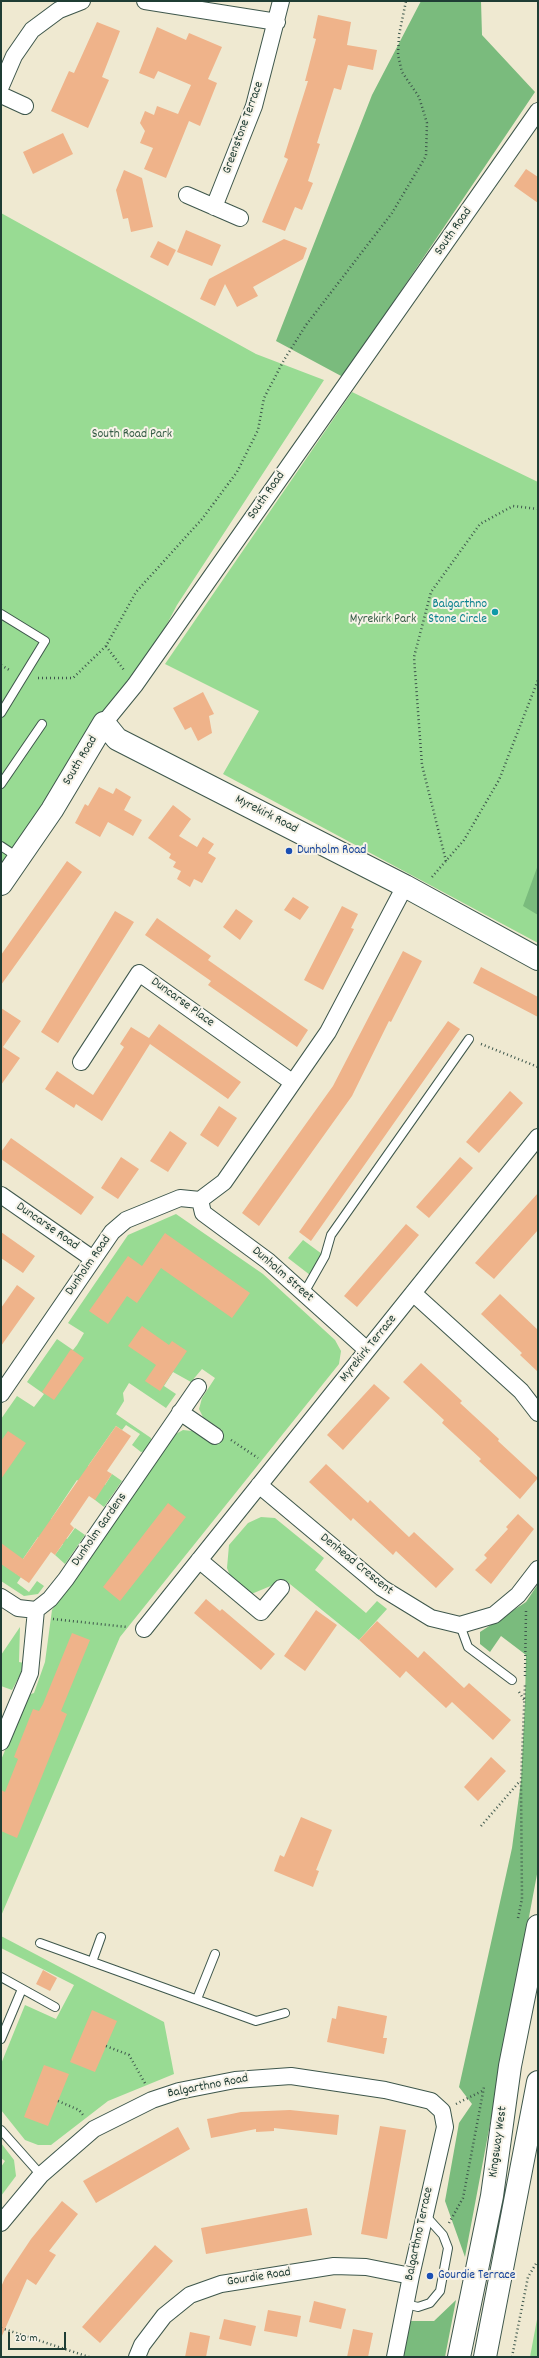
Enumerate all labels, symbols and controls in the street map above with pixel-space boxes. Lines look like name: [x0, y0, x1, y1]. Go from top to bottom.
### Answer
street label: Greenstone Terrace: [220, 80, 268, 176]
street label: South Road: [432, 205, 476, 259]
park label: South Road Park: [92, 427, 172, 443]
street label: South Road: [245, 469, 289, 523]
place label: Balgarthno Stone Circle: [428, 597, 487, 628]
marker: Balgarthno Stone Circle: [490, 607, 500, 617]
park label: Myrekirk Park: [350, 612, 416, 628]
street label: South Road: [60, 733, 102, 789]
street label: Myrekirk Road: [232, 792, 300, 838]
place label: Dunholm Road: [297, 843, 366, 859]
marker: Dunholm Road: [284, 846, 294, 856]
street label: Duncarse Place: [147, 975, 217, 1031]
street label: Duncarse Road: [13, 1200, 81, 1254]
street label: Dunholm Road: [63, 1233, 115, 1299]
street label: Dunholm Street: [248, 1244, 316, 1306]
street label: Myrekirk Terrace: [337, 1312, 401, 1386]
street label: Dunholm Gardens: [69, 1490, 131, 1570]
street label: Denhead Crescent: [316, 1531, 396, 1599]
street label: Balgarthno Road: [166, 2072, 250, 2102]
street label: Kingsway West: [486, 2105, 512, 2179]
street label: Balgarthno Terrace: [402, 2186, 438, 2282]
street label: Gourdie Road: [226, 2265, 292, 2291]
place label: Gourdie Terrace: [438, 2268, 516, 2284]
marker: Gourdie Terrace: [425, 2271, 435, 2281]
scale bar: [10, 2324, 68, 2350]
text: 20 m: [15, 2330, 38, 2347]

